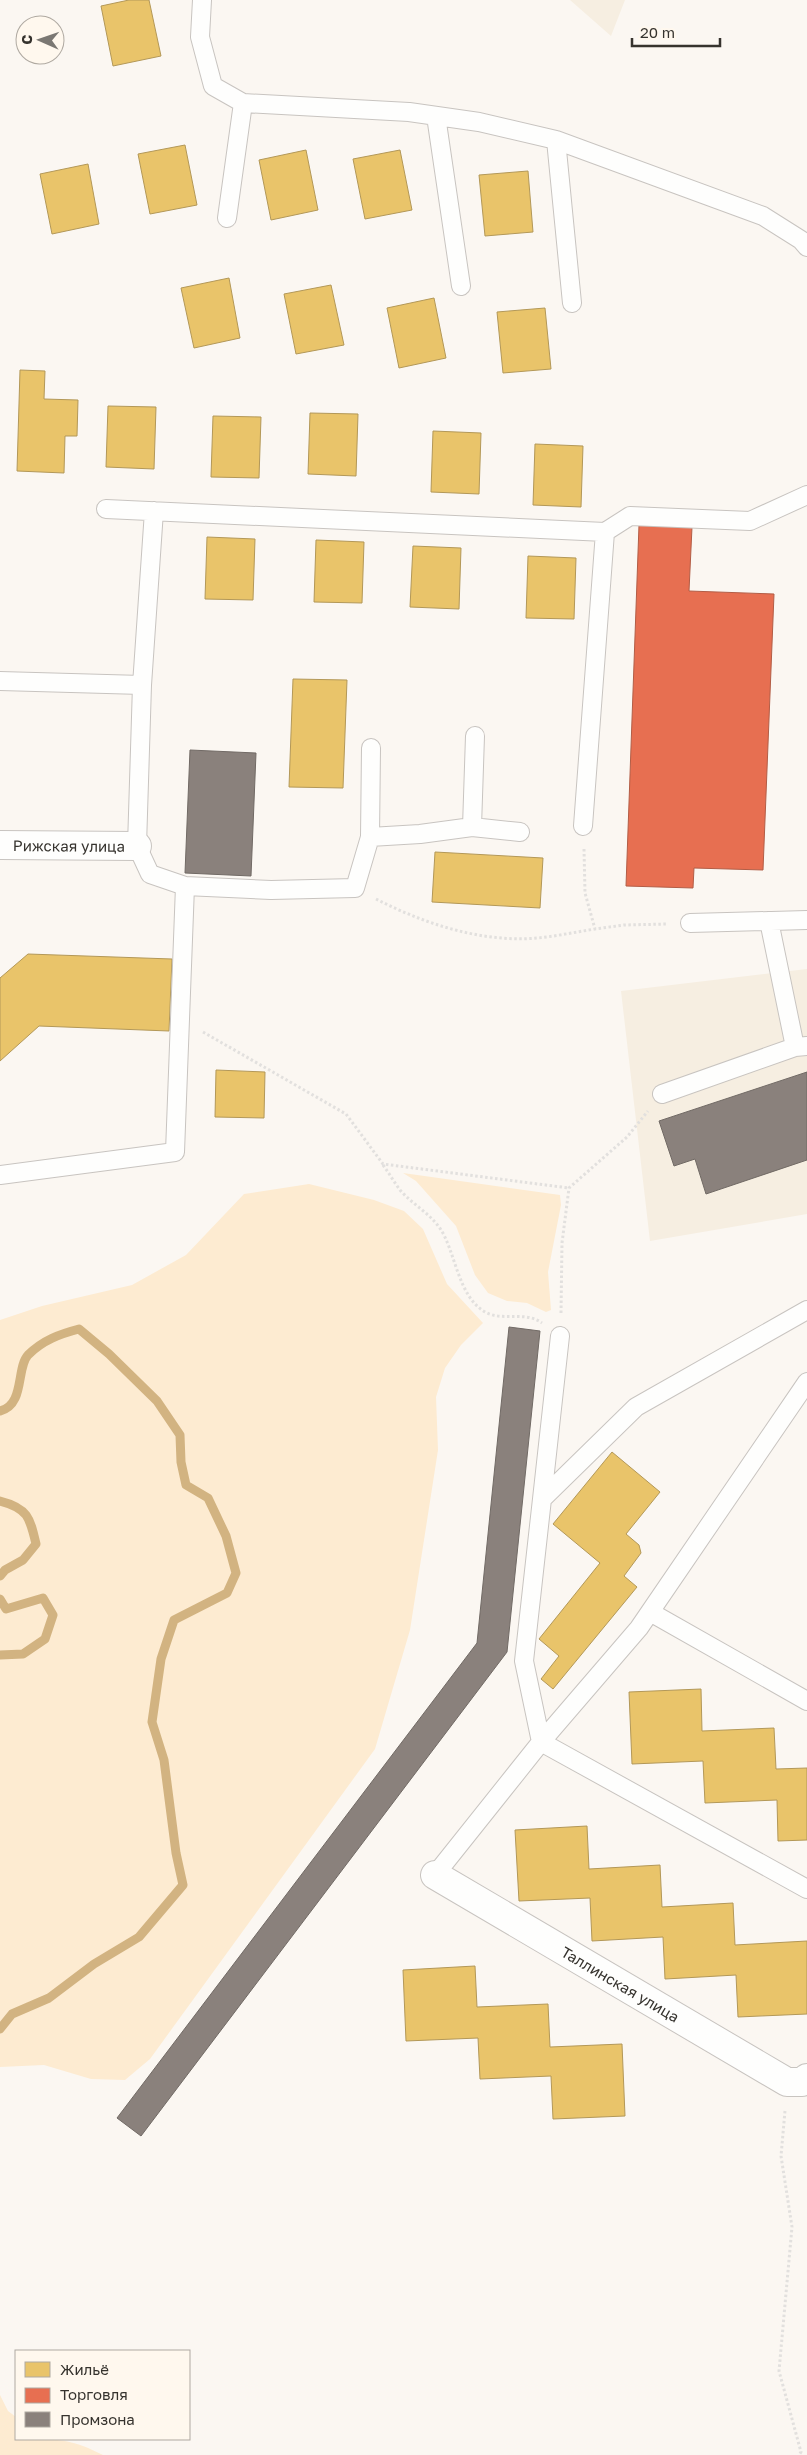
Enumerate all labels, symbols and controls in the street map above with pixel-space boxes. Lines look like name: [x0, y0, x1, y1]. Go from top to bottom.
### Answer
north arrow: [15, 15, 65, 65]
scale bar: [632, 15, 720, 47]
text: 20 m: [640, 23, 675, 41]
text: С: [18, 34, 35, 45]
street label: Рижская улица: [13, 836, 125, 855]
street label: Таллинская улица: [558, 1942, 683, 2026]
legend: [15, 2350, 190, 2440]
text: Жильё: [60, 2360, 109, 2378]
text: Торговля: [60, 2385, 128, 2403]
text: Промзона: [60, 2410, 135, 2428]

